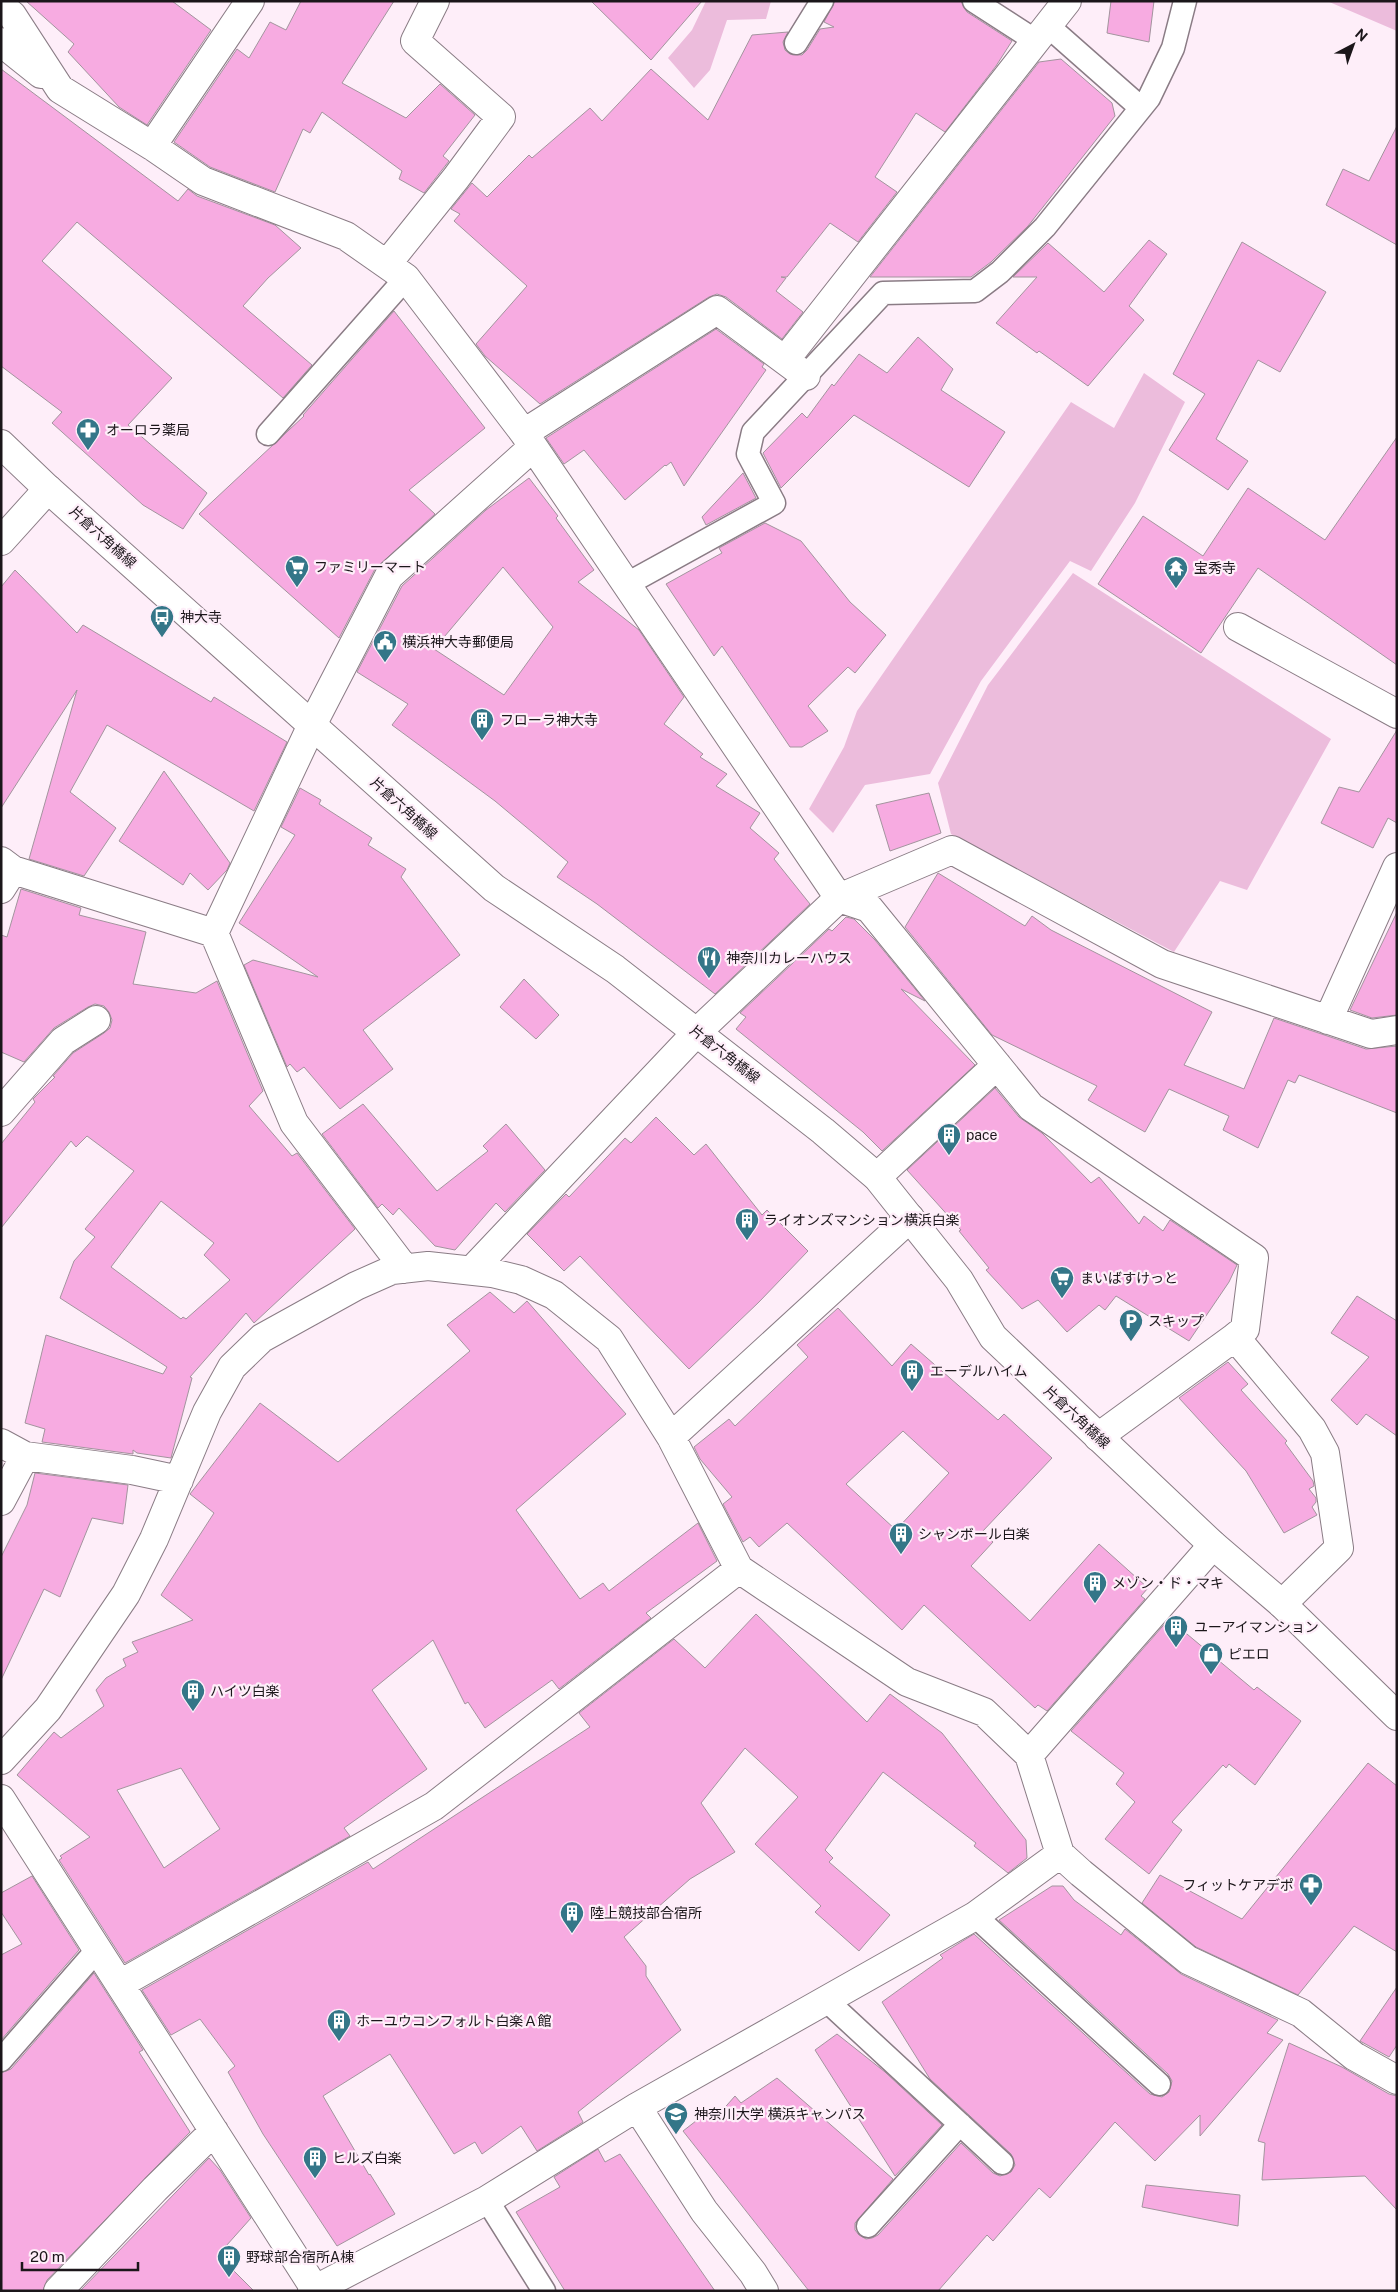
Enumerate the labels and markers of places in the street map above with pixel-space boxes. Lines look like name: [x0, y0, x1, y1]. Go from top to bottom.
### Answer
pharmacy icon: オーロラ薬局: [75, 417, 101, 451]
place label: オーロラ薬局: [106, 422, 190, 438]
supermarket icon: ファミリーマート: [284, 554, 310, 588]
temple icon: 宝秀寺: [1163, 555, 1189, 589]
place label: ファミリーマート: [314, 559, 426, 575]
place label: 宝秀寺: [1194, 560, 1236, 576]
bus stop icon: 神大寺: [149, 604, 175, 638]
place label: 神大寺: [180, 609, 222, 625]
public building icon: 横浜神大寺郵便局: [372, 629, 398, 663]
place label: 横浜神大寺郵便局: [402, 634, 514, 650]
building icon: フローラ神大寺: [469, 707, 495, 741]
place label: フローラ神大寺: [500, 712, 598, 728]
restaurant icon: 神奈川カレーハウス: [696, 945, 722, 979]
place label: 神奈川カレーハウス: [726, 950, 852, 966]
building icon: pace: [936, 1122, 962, 1156]
place label: pace: [966, 1127, 998, 1143]
building icon: ライオンズマンション横浜白楽: [734, 1207, 760, 1241]
place label: ライオンズマンション横浜白楽: [764, 1212, 960, 1228]
supermarket icon: まいばすけっと: [1049, 1265, 1075, 1299]
place label: まいばすけっと: [1080, 1270, 1178, 1286]
parking icon: スキップ: [1118, 1308, 1144, 1342]
place label: スキップ: [1148, 1313, 1204, 1329]
building icon: エーデルハイム: [899, 1358, 925, 1392]
place label: エーデルハイム: [930, 1363, 1027, 1379]
building icon: シャンボール白楽: [888, 1521, 914, 1555]
place label: シャンボール白楽: [918, 1526, 1030, 1542]
building icon: メゾン・ド・マキ: [1082, 1570, 1108, 1604]
place label: メゾン・ド・マキ: [1112, 1575, 1224, 1591]
building icon: ユーアイマンション: [1163, 1614, 1189, 1648]
place label: ユーアイマンション: [1194, 1619, 1319, 1635]
shop icon: ピエロ: [1198, 1641, 1224, 1675]
place label: ピエロ: [1228, 1646, 1270, 1662]
building icon: ハイツ白楽: [180, 1678, 206, 1712]
place label: ハイツ白楽: [210, 1683, 280, 1699]
pharmacy icon: フィットケアデポ: [1298, 1872, 1324, 1906]
place label: フィットケアデポ: [1182, 1877, 1294, 1893]
building icon: 陸上競技部合宿所: [559, 1900, 585, 1934]
place label: 陸上競技部合宿所: [590, 1905, 702, 1921]
building icon: ホーユウコンフォルト白楽Ａ館: [326, 2008, 352, 2042]
place label: ホーユウコンフォルト白楽Ａ館: [356, 2013, 552, 2029]
school or university icon: 神奈川大学 横浜キャンパス: [663, 2101, 689, 2135]
place label: 神奈川大学 横浜キャンパス: [694, 2106, 865, 2122]
building icon: ヒルズ白楽: [302, 2145, 328, 2179]
place label: ヒルズ白楽: [332, 2150, 402, 2166]
building icon: 野球部合宿所A棟: [216, 2244, 242, 2278]
place label: 野球部合宿所A棟: [246, 2249, 354, 2265]

